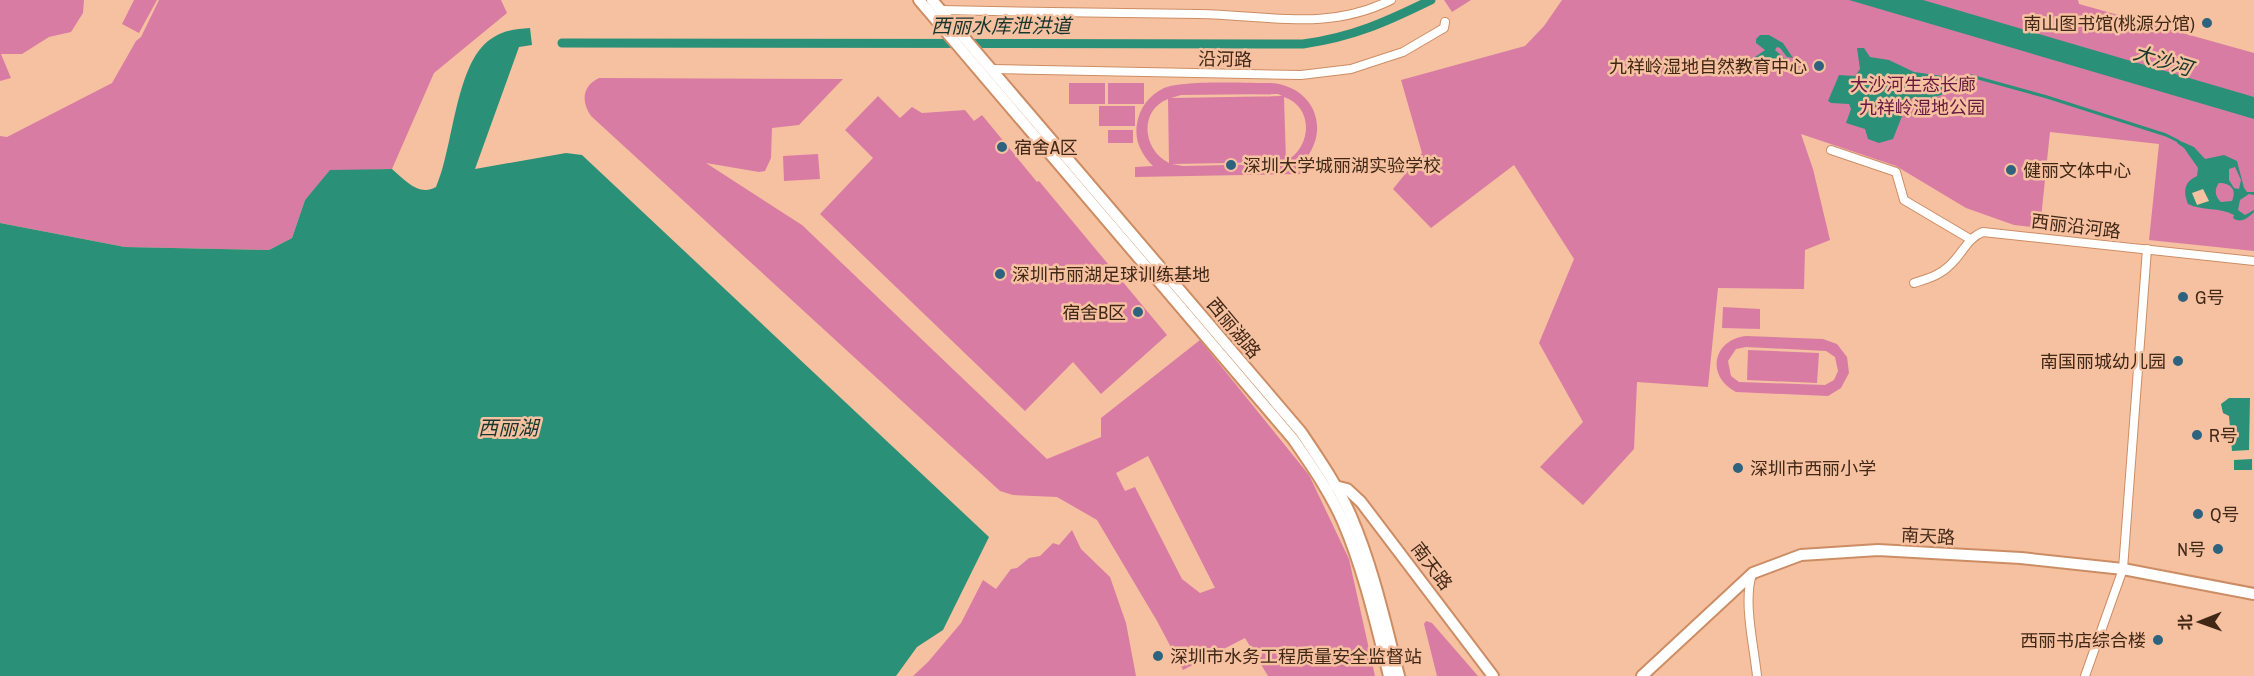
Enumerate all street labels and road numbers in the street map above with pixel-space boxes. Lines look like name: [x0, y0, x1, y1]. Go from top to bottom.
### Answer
street label: 沿河路: [1198, 46, 1252, 72]
street label: 西丽沿河路: [2030, 208, 2122, 244]
street label: 西丽湖路: [1201, 292, 1267, 364]
street label: 南天路: [1900, 522, 1956, 550]
street label: 南天路: [1406, 537, 1458, 595]

